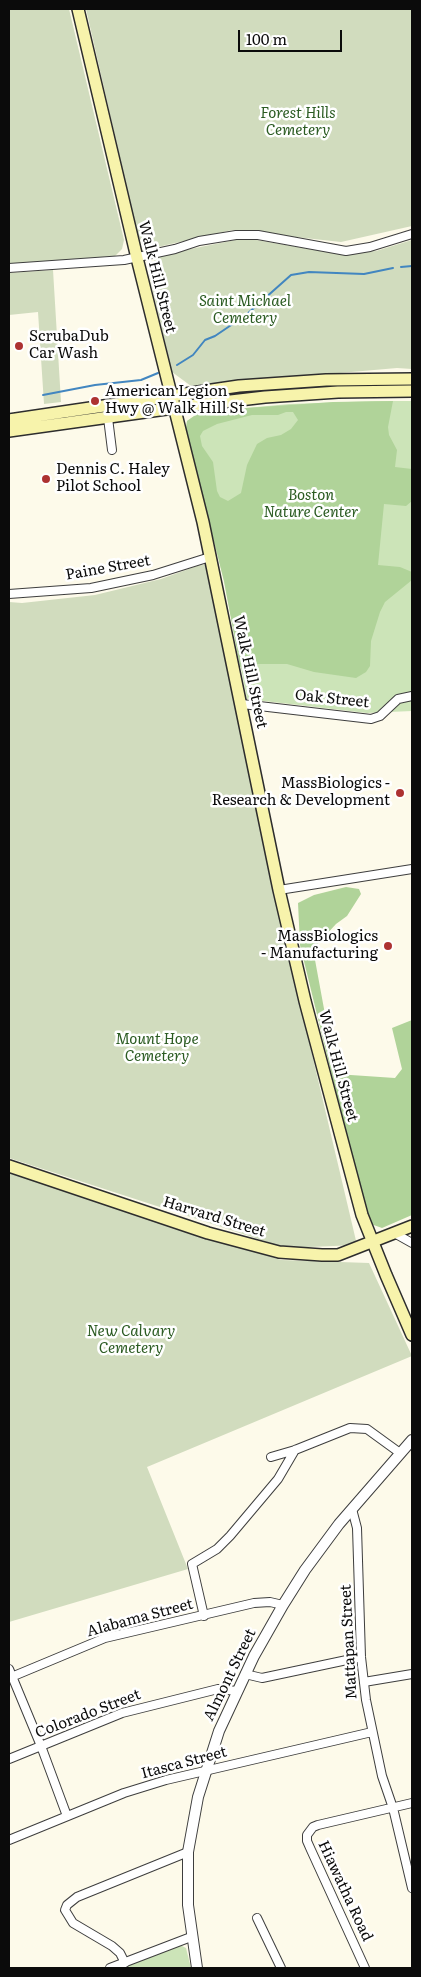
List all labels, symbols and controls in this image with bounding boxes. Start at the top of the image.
scale bar [241,20,345,52]
text: 100 m [246,27,287,50]
park label: Forest Hills Cemetery [260,105,336,140]
street label: Walk Hill Street [134,219,180,335]
park label: Saint Michael Cemetery [199,293,291,328]
place label: ScrubaDub Car Wash [29,328,109,363]
marker: ScrubaDub Car Wash [13,340,25,352]
place label: American Legion Hwy @ Walk Hill St [105,383,244,418]
marker: American Legion Hwy @ Walk Hill St [89,395,101,407]
place label: Dennis C. Haley Pilot School [56,461,170,496]
marker: Dennis C. Haley Pilot School [40,473,52,485]
park label: Boston Nature Center [264,487,358,522]
street label: Paine Street [64,552,152,584]
street label: Walk Hill Street [229,614,271,730]
street label: Oak Street [294,686,370,712]
place label: MassBiologics - Research & Development [212,775,390,810]
marker: MassBiologics - Research & Development [394,787,406,799]
place label: MassBiologics - Manufacturing [261,928,378,963]
marker: MassBiologics - Manufacturing [382,940,394,952]
street label: Walk Hill Street [314,1008,362,1124]
park label: Mount Hope Cemetery [115,1031,199,1066]
street label: Harvard Street [161,1193,267,1241]
park label: New Calvary Cemetery [87,1323,175,1358]
street label: Mattapan Street [337,1584,361,1700]
street label: Alabama Street [85,1595,195,1641]
street label: Almont Street [200,1626,260,1724]
street label: Colorado Street [33,1686,143,1742]
street label: Itasca Street [139,1743,229,1783]
street label: Hiawatha Road [314,1838,376,1944]

